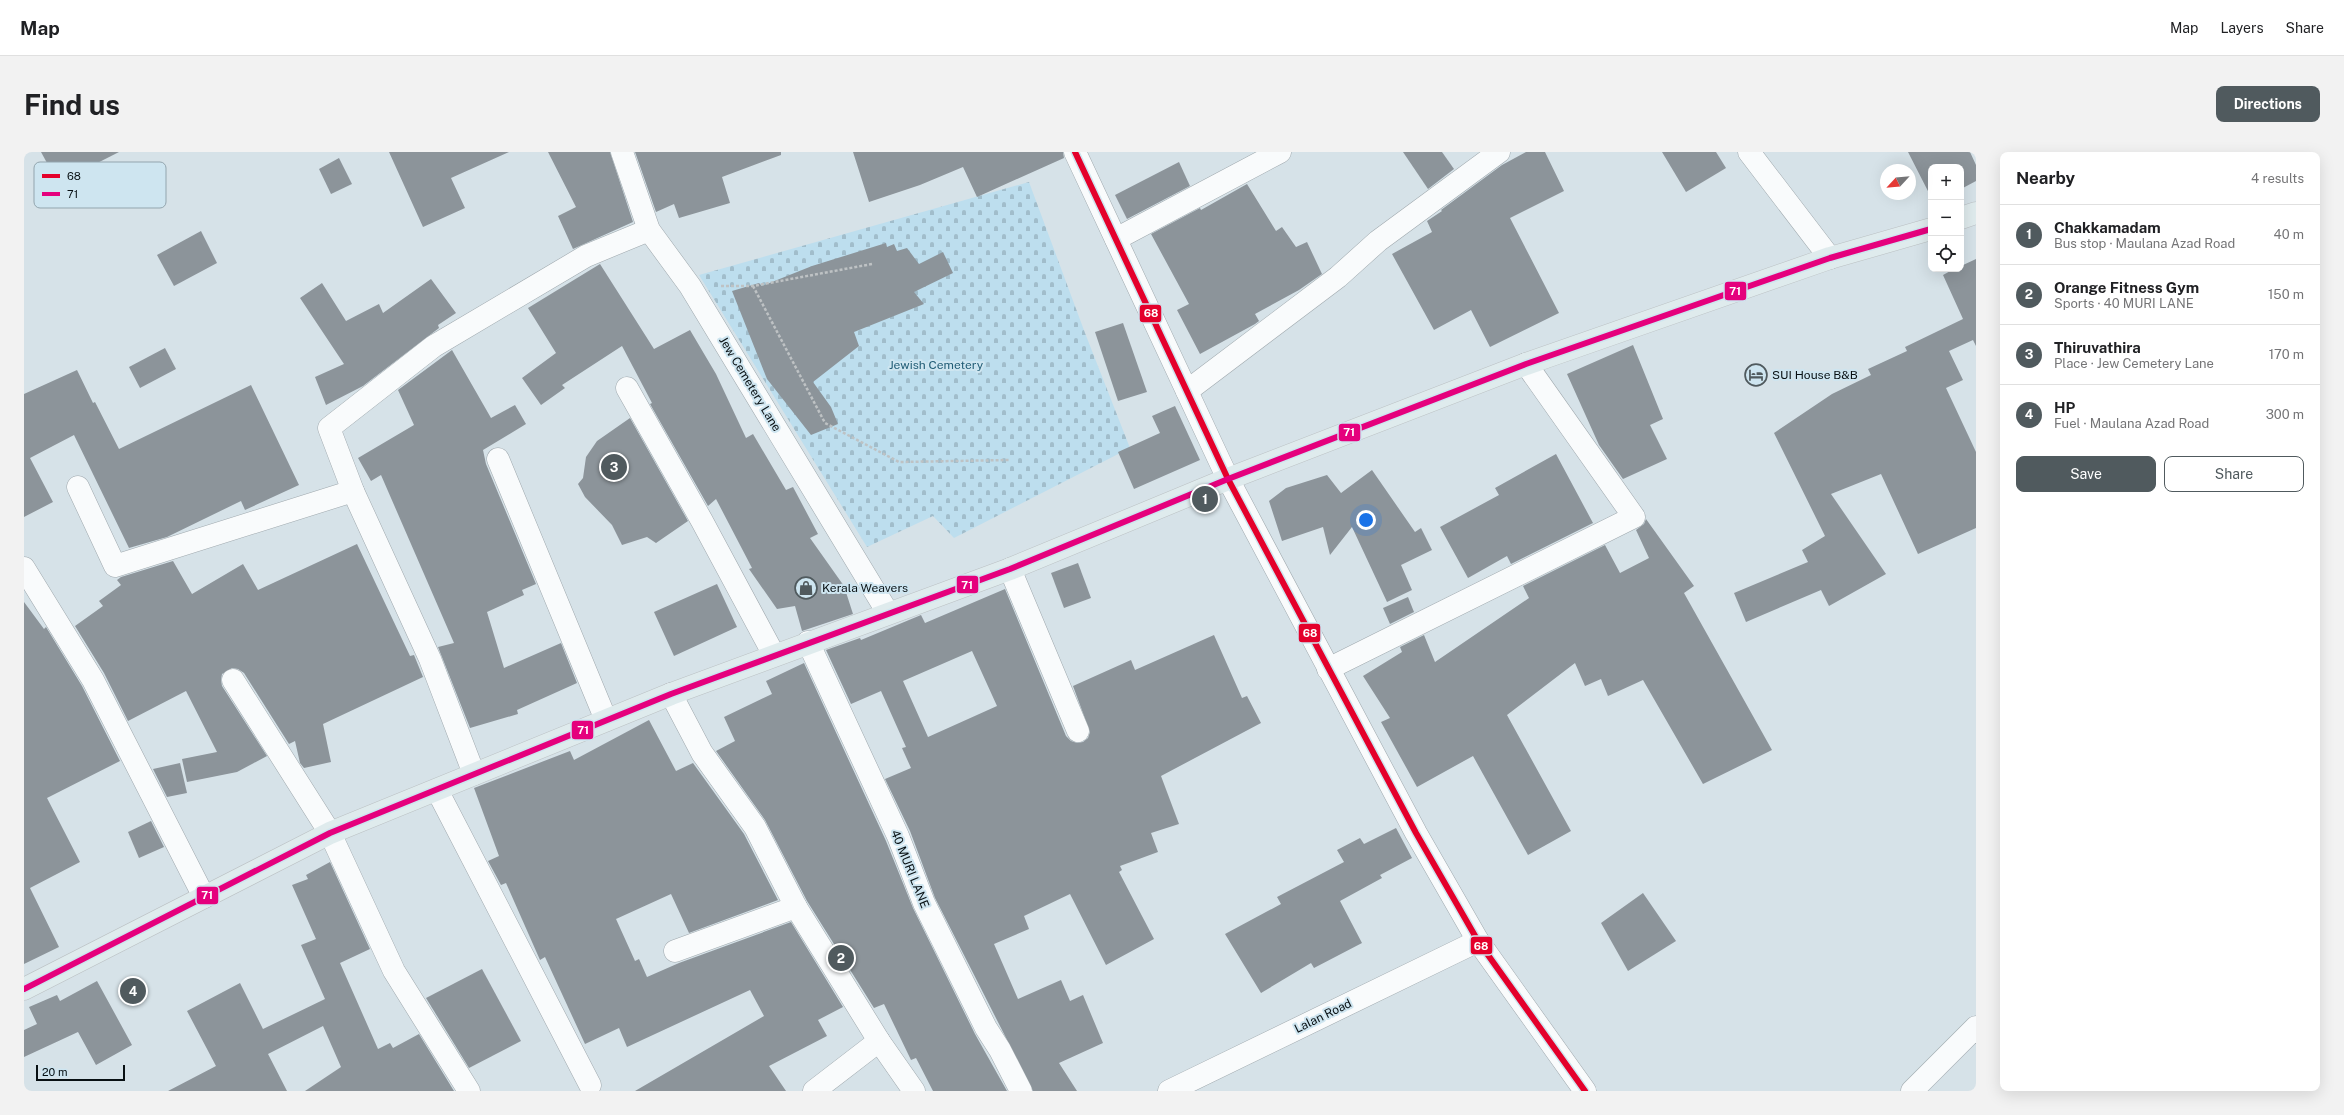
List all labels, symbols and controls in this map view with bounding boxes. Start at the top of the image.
text: Map [20,17,60,39]
text: Map [2170,20,2198,36]
text: Layers [2220,20,2264,36]
text: Share [2286,20,2324,36]
button: Directions [2216,86,2320,122]
text: Find us [24,88,120,121]
legend [34,162,166,208]
north arrow [1880,164,1916,200]
map controls [1928,164,1964,272]
button: + [1928,164,1964,200]
text: Nearby [2016,168,2075,188]
text: 68 [67,170,81,182]
text: 4 results [2251,171,2304,186]
text: 71 [67,188,78,200]
button: − [1928,200,1964,236]
text: Chakkamadam [2054,219,2161,236]
text: 1 [2026,227,2032,242]
text: 40 m [2273,227,2304,242]
button: locate [1928,236,1964,272]
text: Bus stop · Maulana Azad Road [2054,236,2235,251]
text: Orange Fitness Gym [2054,279,2199,296]
line badge: 71 [1724,281,1747,301]
text: 71 [1729,285,1741,297]
text: 2 [2025,287,2033,302]
text: 150 m [2268,287,2304,302]
text: Sports · 40 MURI LANE [2054,296,2194,311]
line badge: 68 [1139,304,1162,323]
text: 68 [1144,307,1158,319]
street label: Jew Cemetery Lane [716,334,784,434]
text: Thiruvathira [2054,339,2141,356]
text: 3 [2025,347,2033,362]
text: 170 m [2269,347,2304,362]
text: Place · Jew Cemetery Lane [2054,356,2214,371]
park label: Jewish Cemetery [889,358,984,372]
hotel icon: SUI House B&B [1743,362,1769,388]
place label: SUI House B&B [1772,368,1858,382]
text: HP [2054,399,2075,416]
text: 4 [2025,407,2033,422]
text: 300 m [2266,407,2304,422]
text: Fuel · Maulana Azad Road [2054,416,2209,431]
line badge: 71 [1338,423,1361,442]
text: 71 [1343,426,1355,438]
pin: 3 [601,452,627,482]
button: Save [2016,456,2156,492]
button: Share [2164,456,2304,492]
pin: 1 [1192,484,1218,514]
your location [1356,510,1376,530]
shop icon: Kerala Weavers [793,575,819,601]
line badge: 71 [956,575,979,594]
text: 71 [961,579,973,591]
place label: Kerala Weavers [822,581,908,595]
line badge: 68 [1298,623,1321,643]
text: 68 [1303,627,1317,639]
line badge: 71 [571,720,594,740]
text: 71 [577,724,589,736]
street label: 40 MURI LANE [888,828,932,910]
line badge: 71 [196,886,219,905]
text: 71 [201,889,213,901]
line badge: 68 [1470,936,1493,955]
text: 68 [1474,940,1488,952]
pin: 2 [828,943,854,973]
pin: 4 [120,976,146,1006]
street label: Lalan Road [1292,996,1354,1036]
scale bar [36,1063,125,1082]
text: 20 m [42,1066,67,1078]

